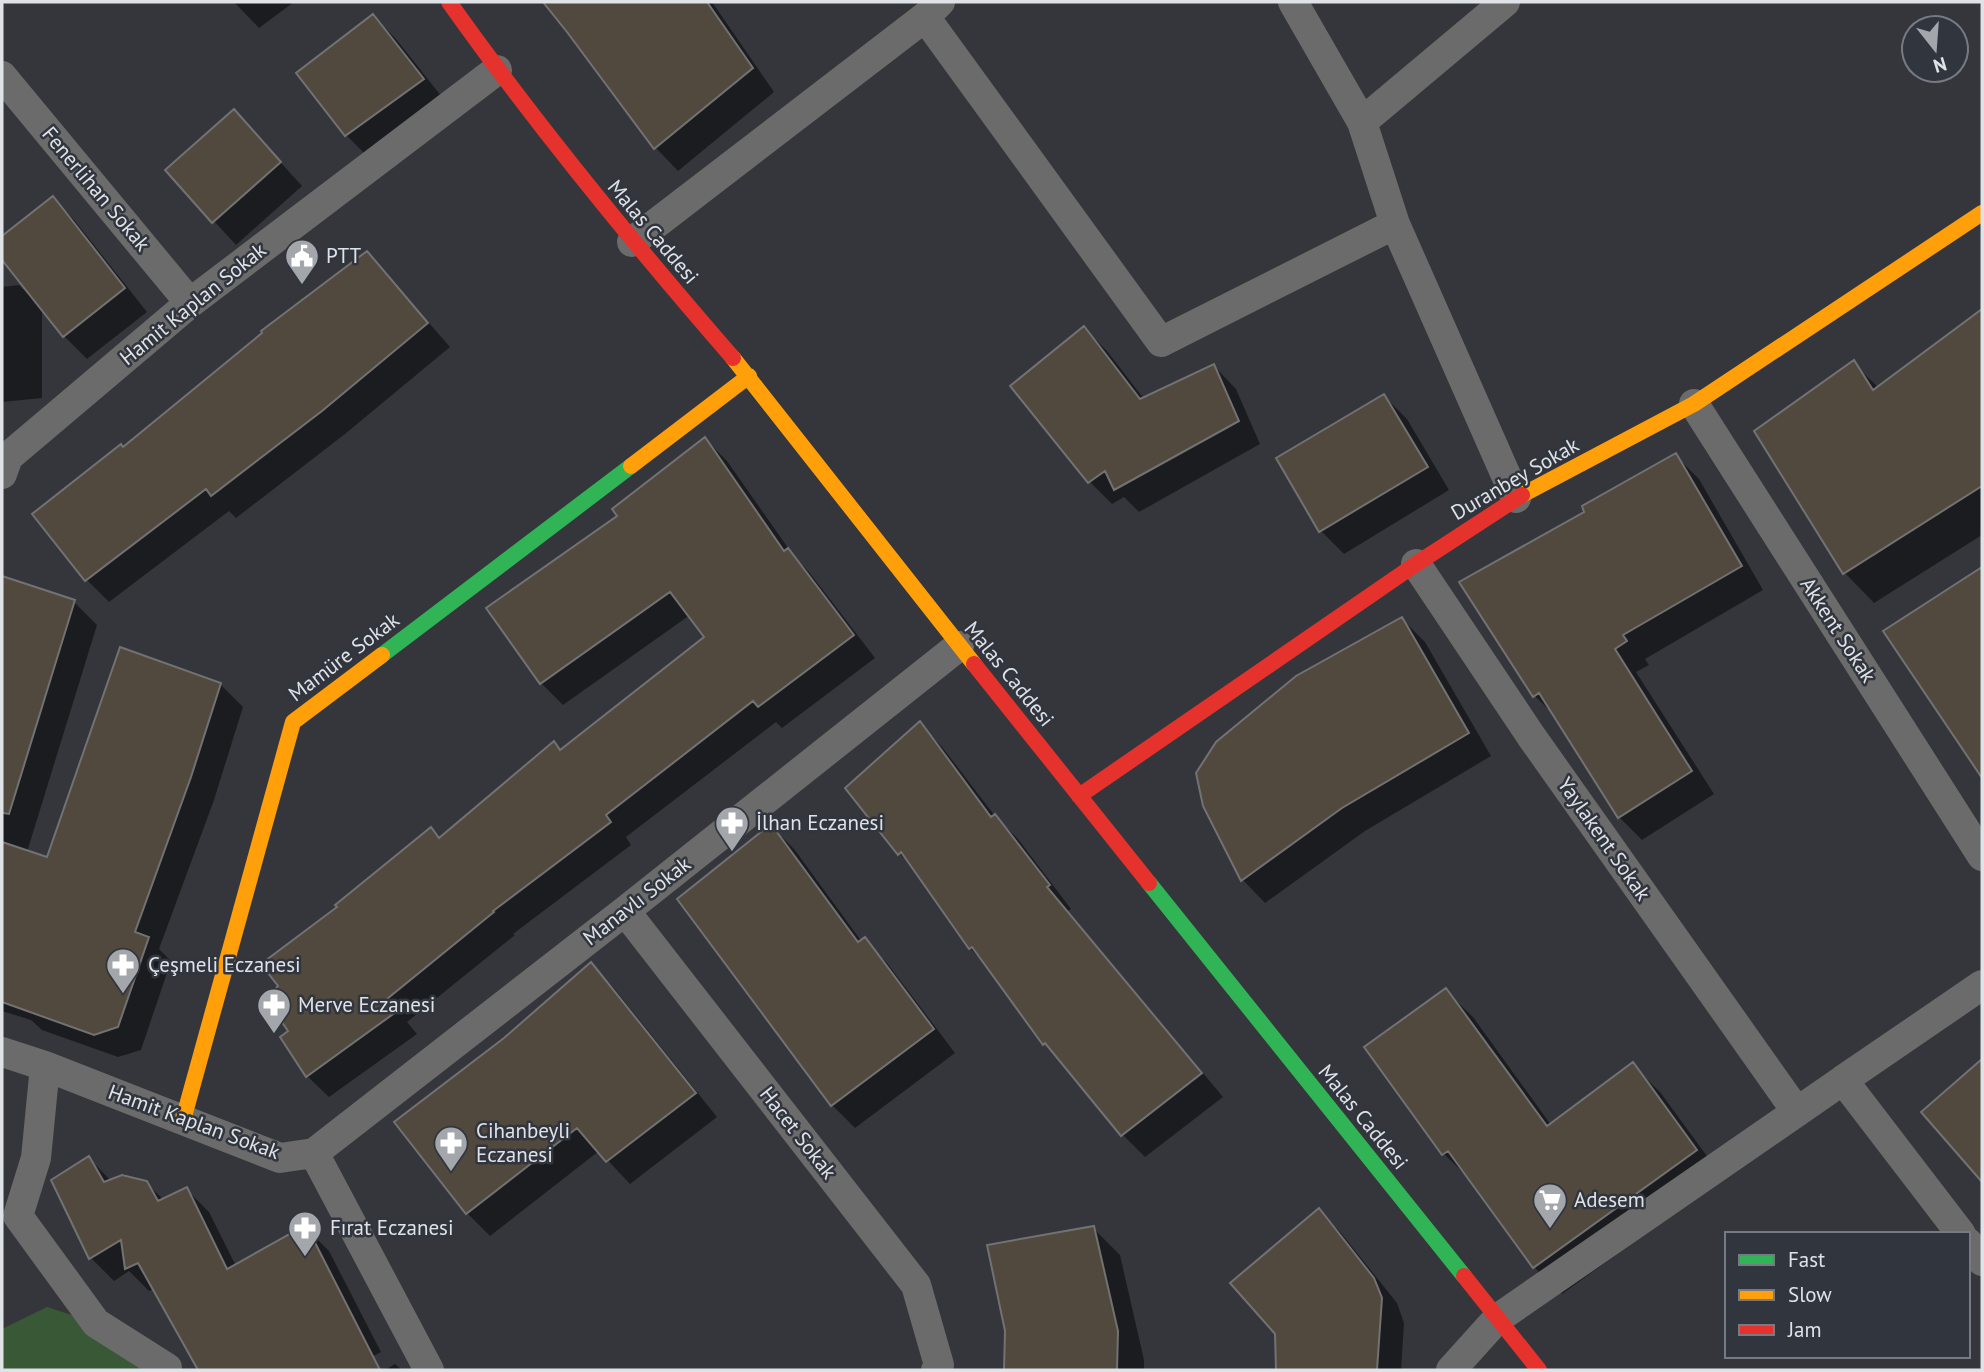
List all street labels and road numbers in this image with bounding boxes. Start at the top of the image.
street label: Fenerlihan Sokak [36,121,156,257]
street label: Malas Caddesi [602,174,705,289]
street label: Hamit Kaplan Sokak [114,236,271,371]
street label: Duranbey Sokak [1446,431,1584,526]
street label: Akkent Sokak [1794,572,1882,687]
street label: Mamüre Sokak [283,606,404,707]
street label: Malas Caddesi [959,616,1060,732]
street label: Yaylakent Sokak [1552,772,1657,906]
street label: Manavlı Sokak [577,850,696,951]
street label: Malas Caddesi [1313,1059,1414,1175]
street label: Hamit Kaplan Sokak [105,1078,284,1165]
street label: Hacet Sokak [754,1081,843,1184]

